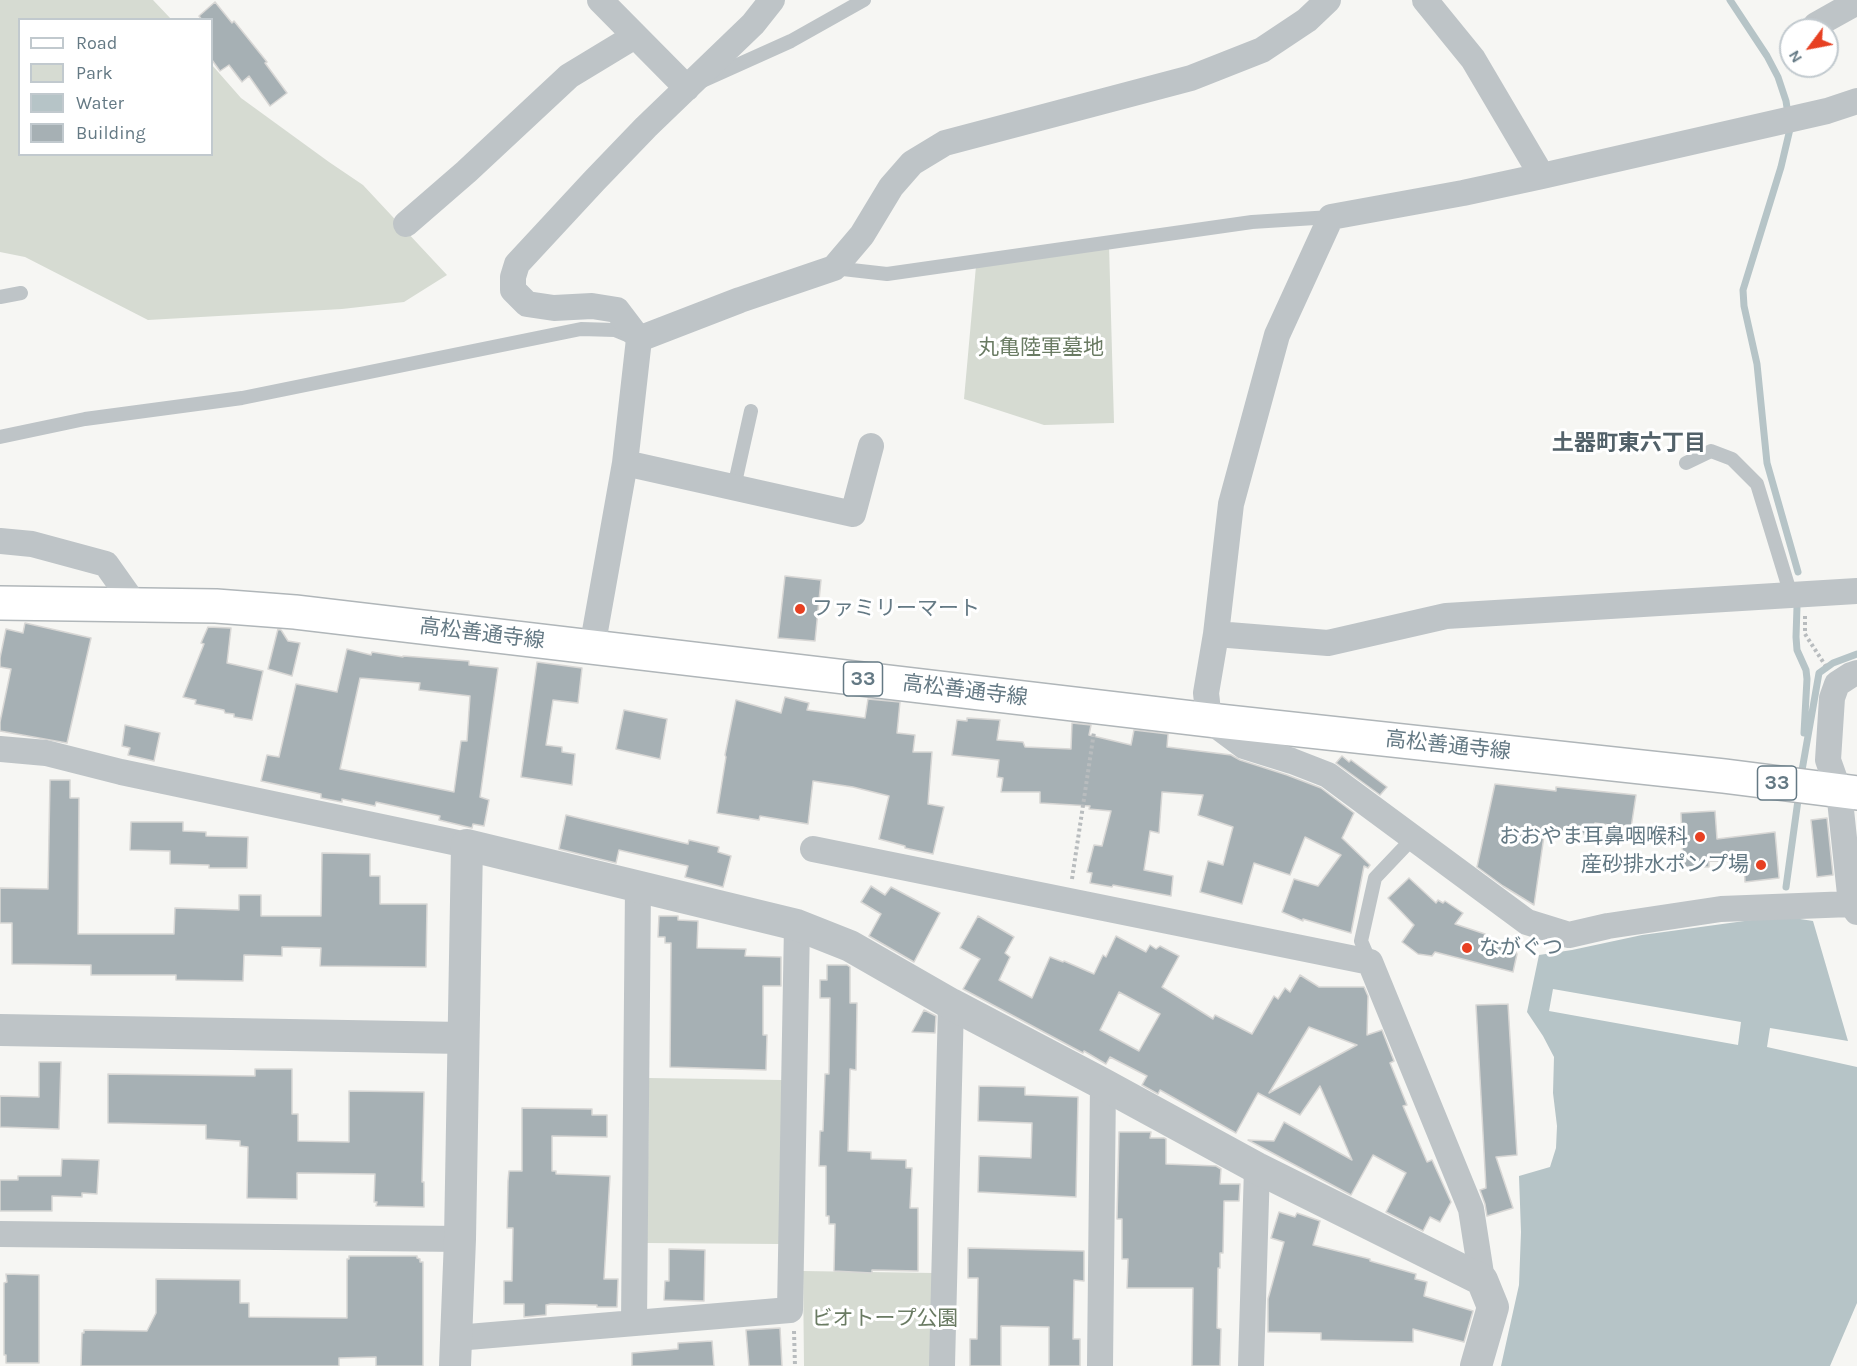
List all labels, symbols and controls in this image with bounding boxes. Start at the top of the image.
legend [18,18,213,156]
north arrow [1779,18,1839,78]
text: Road [76,32,117,54]
text: N [1784,47,1806,67]
text: Park [76,62,113,84]
text: Water [76,92,124,114]
text: Building [76,122,146,144]
park label: 丸亀陸軍墓地 [978,335,1104,361]
district label: 土器町東六丁目 [1552,431,1706,457]
place label: ファミリーマート [812,596,980,622]
marker: ファミリーマート [793,602,807,616]
street label: 高松善通寺線 [418,614,546,654]
road number: 33 [844,662,882,696]
street label: 高松善通寺線 [901,671,1029,711]
street label: 高松善通寺線 [1384,727,1512,765]
road number: 33 [1758,766,1796,800]
place label: おおやま耳鼻咽喉科 [1499,824,1688,850]
marker: おおやま耳鼻咽喉科 [1693,830,1707,844]
place label: 産砂排水ポンプ場 [1581,852,1749,878]
marker: 産砂排水ポンプ場 [1754,858,1768,872]
place label: ながぐつ [1479,935,1563,961]
marker: ながぐつ [1460,941,1474,955]
park label: ビオトープ公園 [812,1306,958,1332]

